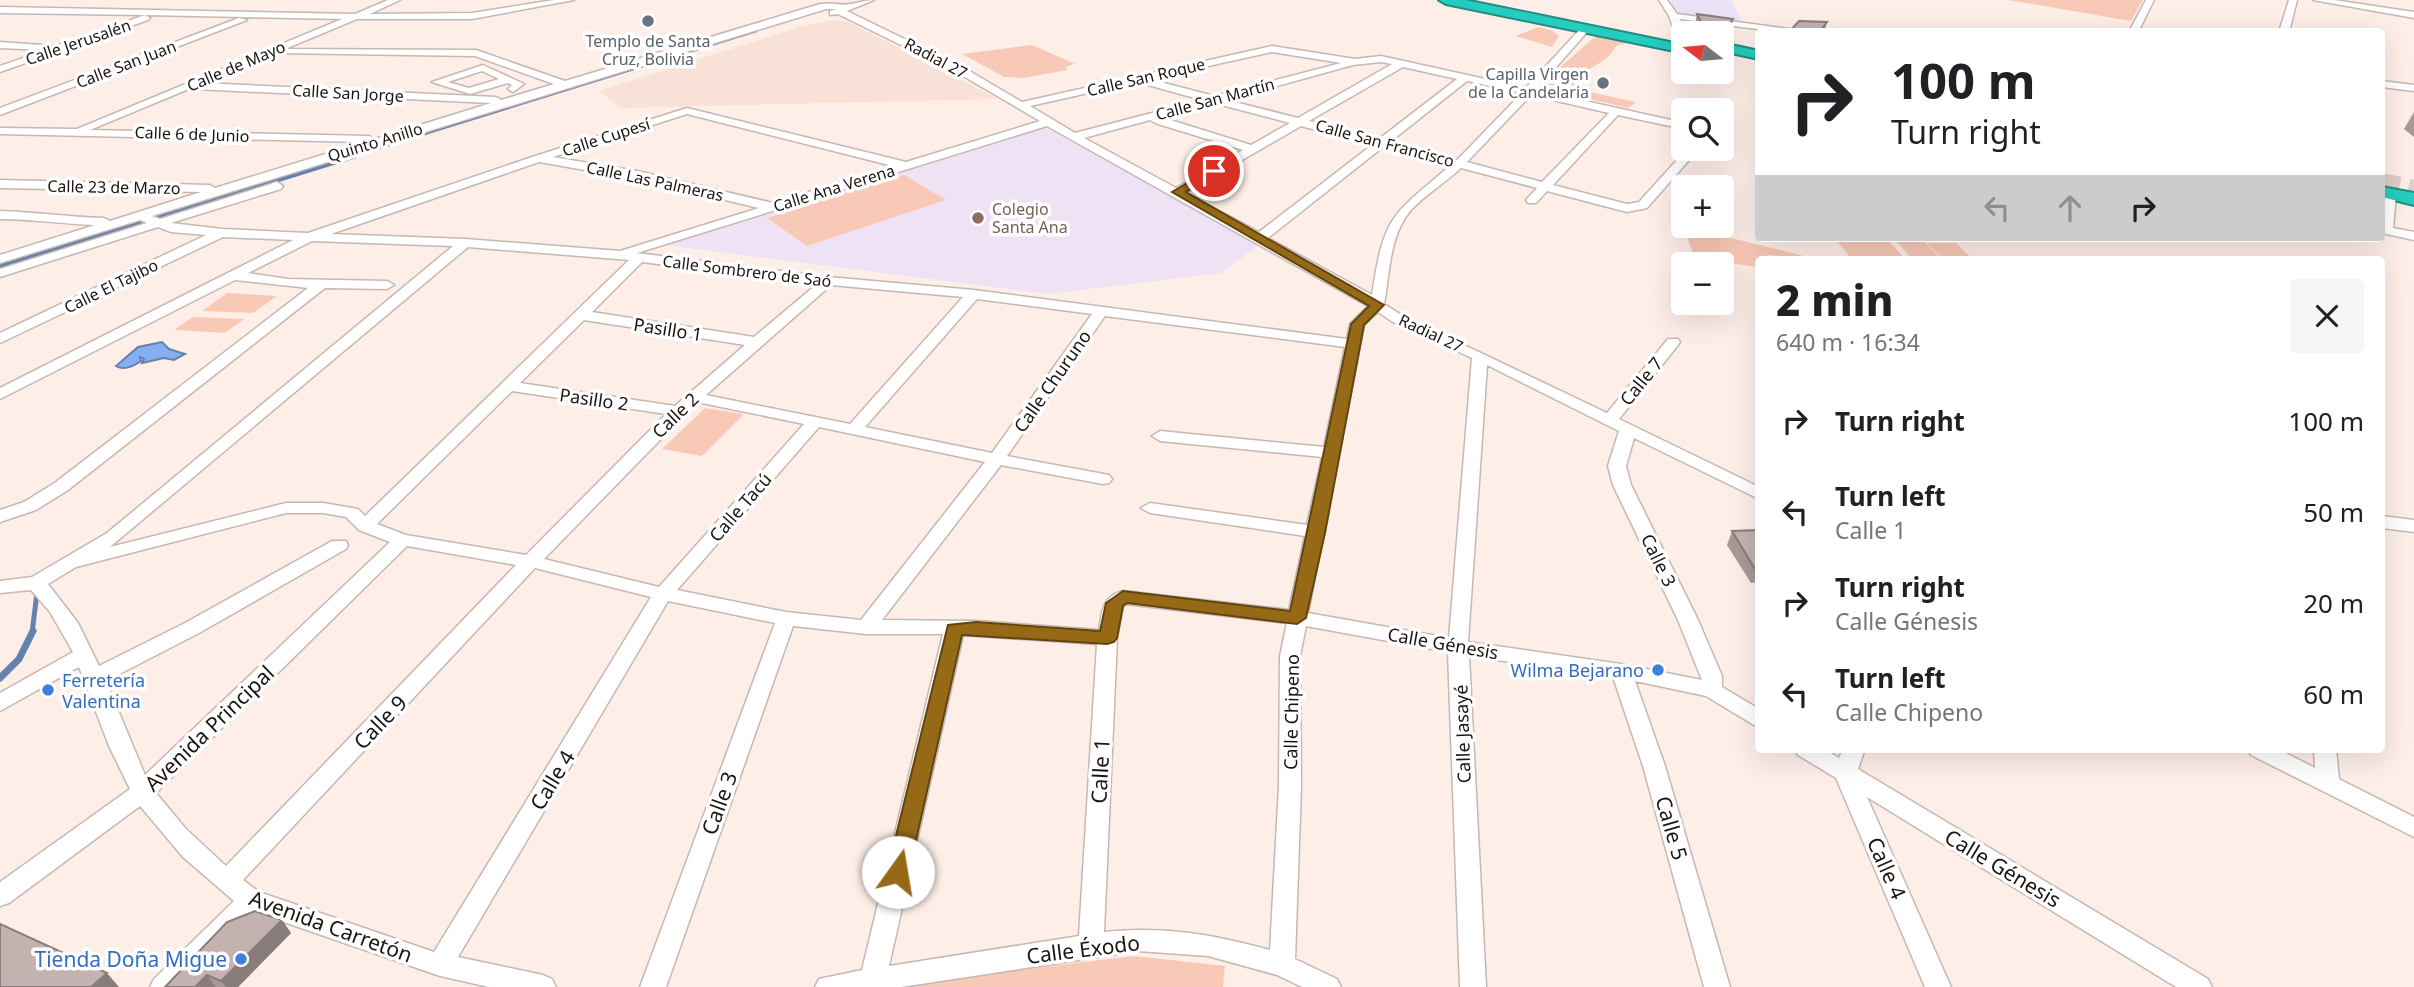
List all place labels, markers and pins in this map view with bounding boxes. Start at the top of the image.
marker: Templo de Santa Cruz, Bolivia [640,13,656,29]
place label: Templo de Santa Cruz, Bolivia [586,30,711,70]
place label: Capilla Virgen de la Candelaria [1468,63,1589,103]
marker: Capilla Virgen de la Candelaria [1595,75,1611,91]
pin [1184,141,1244,201]
place label: Colegio Santa Ana [992,198,1068,238]
marker: Colegio Santa Ana [970,210,986,226]
place label: Wilma Bejarano [1511,658,1644,682]
marker: Wilma Bejarano [1650,662,1666,678]
place label: Ferretería Valentina [62,668,145,713]
marker: Ferretería Valentina [40,682,56,698]
place label: Tienda Doña Migue [34,945,227,973]
marker: Tienda Doña Migue [233,951,249,967]

